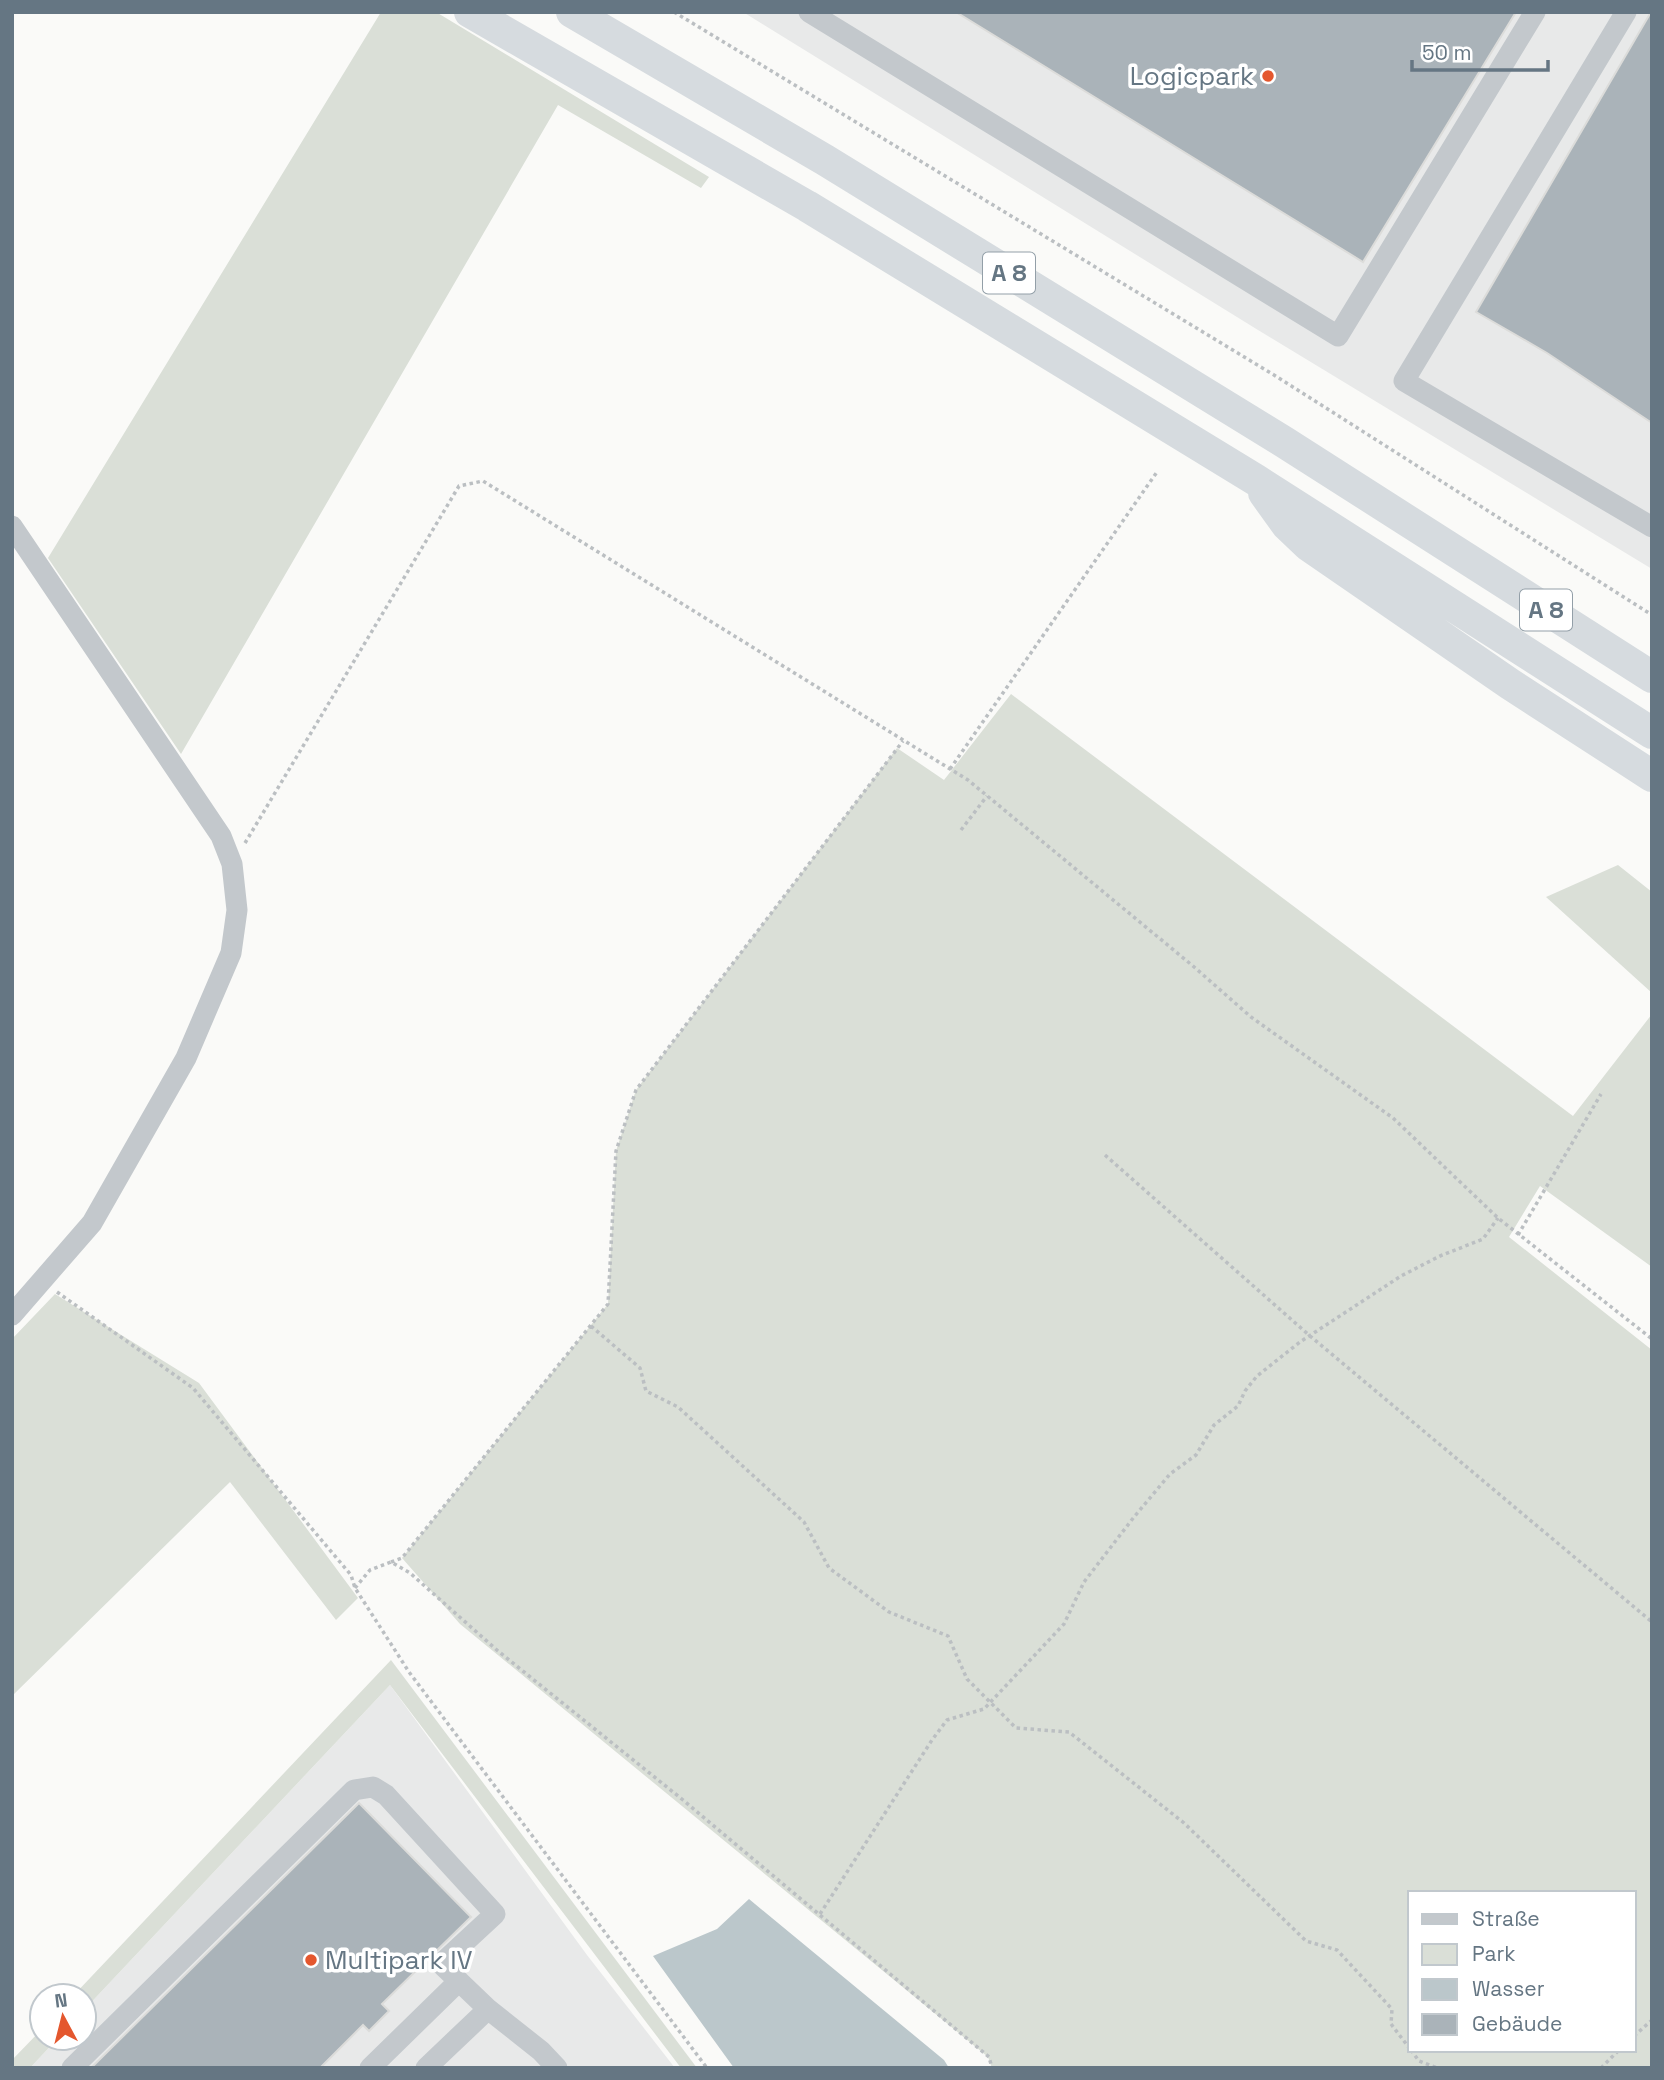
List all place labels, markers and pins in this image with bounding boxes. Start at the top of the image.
place label: Logicpark [1130,59,1254,93]
marker: Logicpark [1260,68,1276,84]
place label: Multipark IV [325,1943,473,1977]
marker: Multipark IV [303,1952,319,1968]

